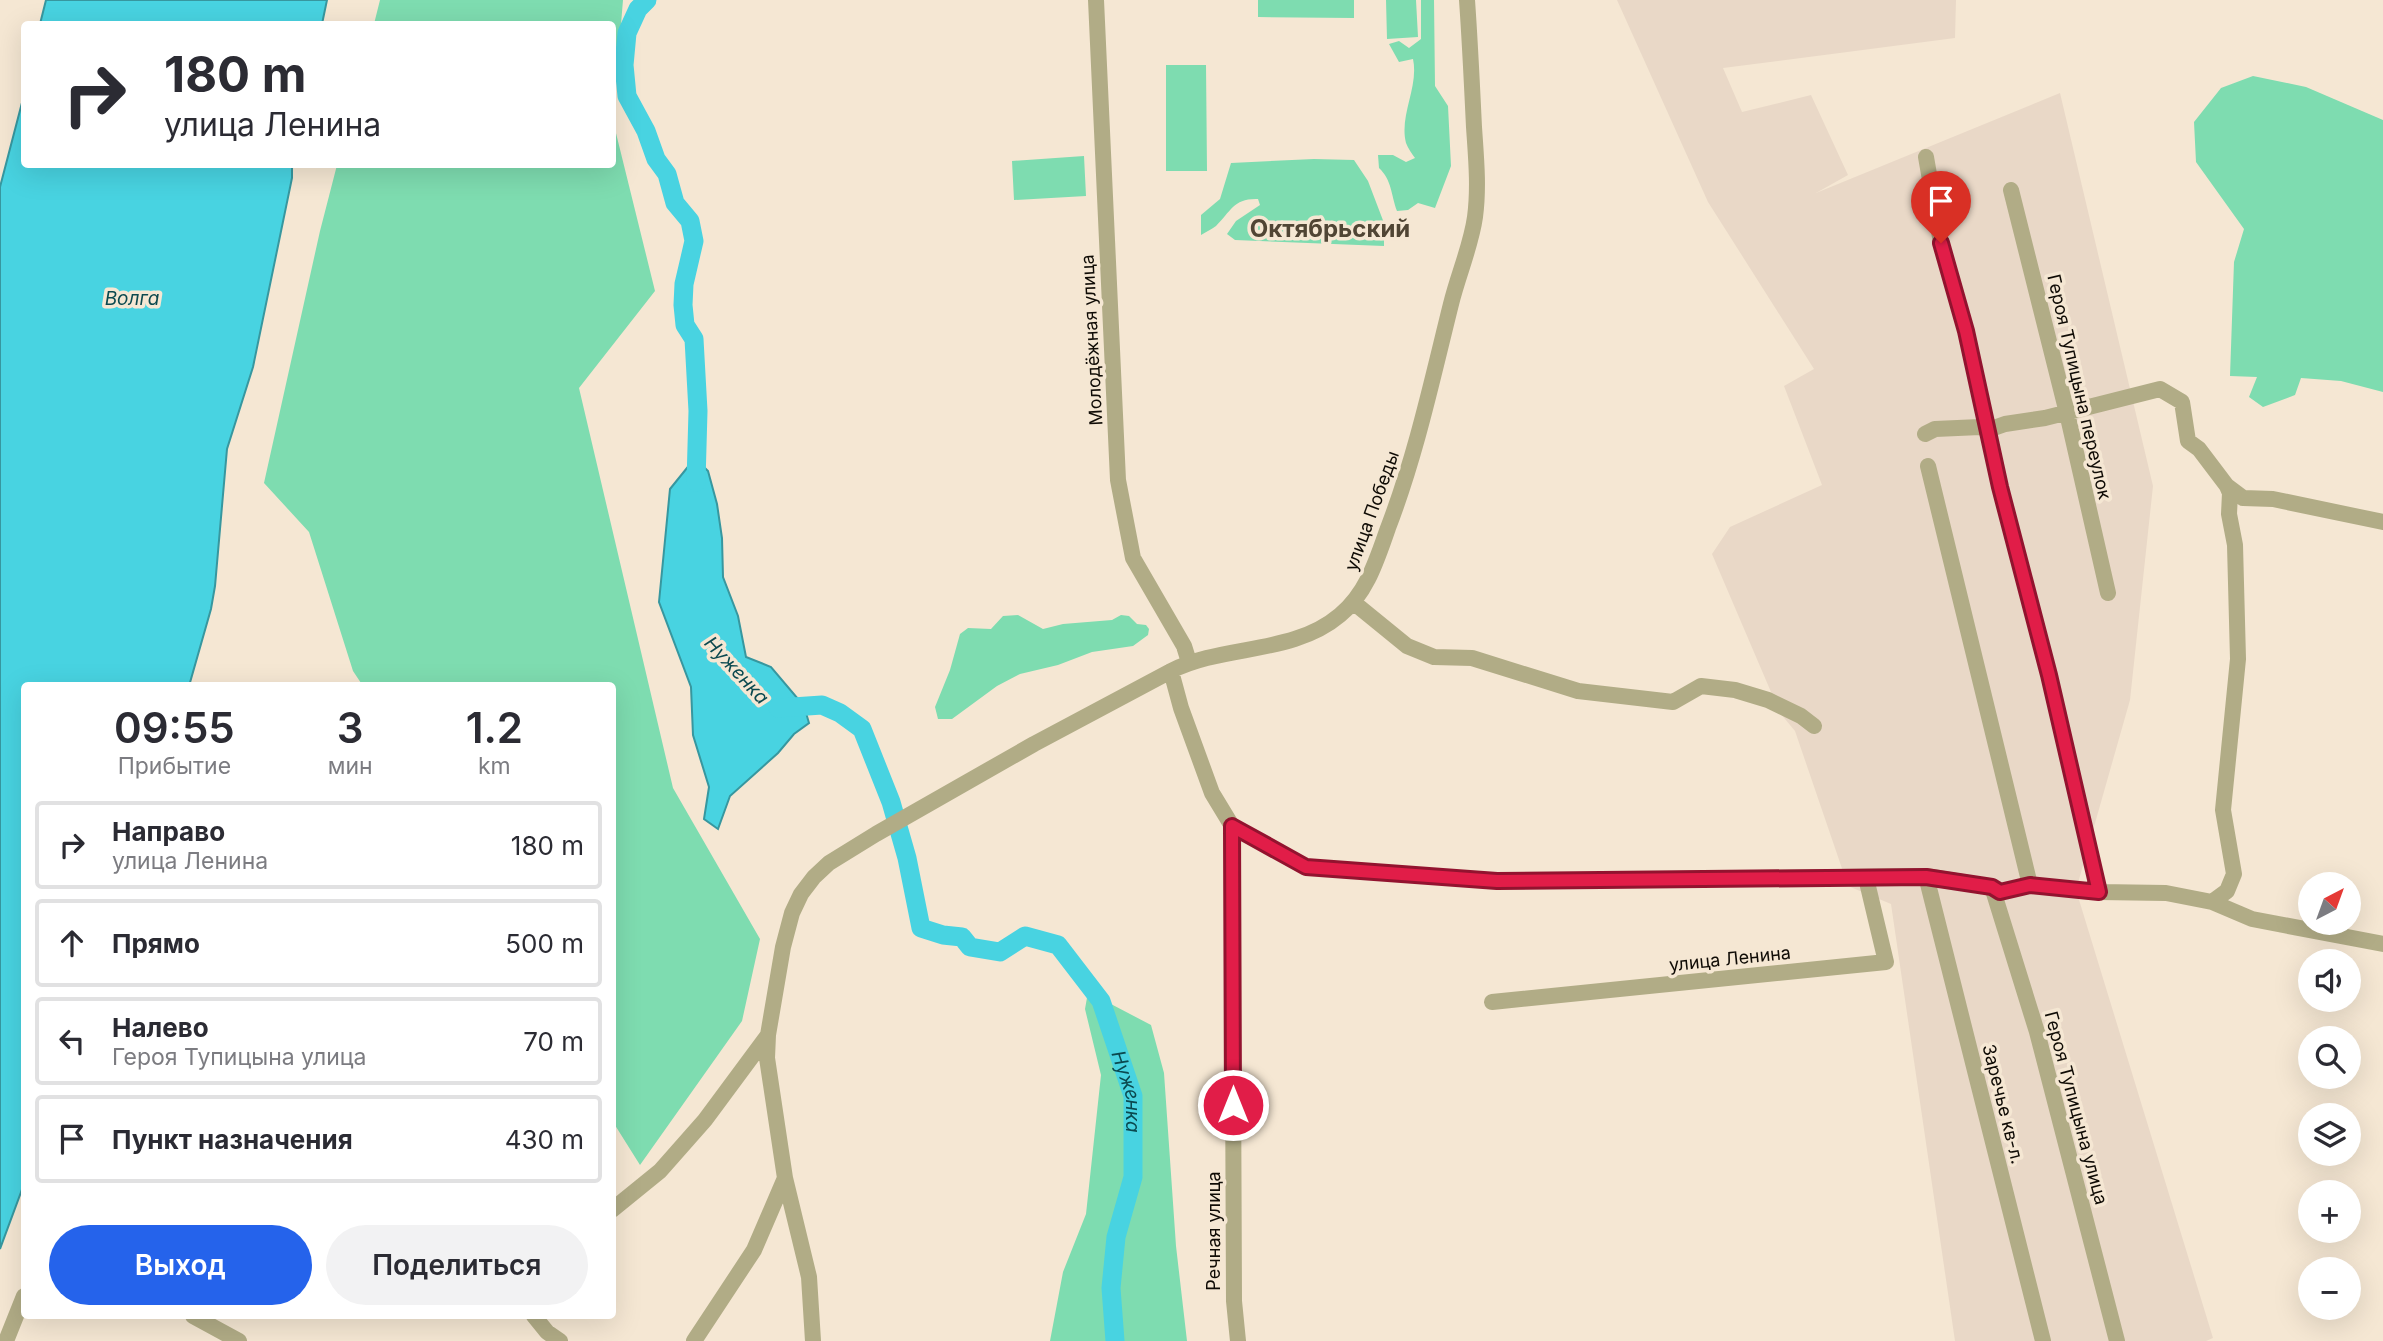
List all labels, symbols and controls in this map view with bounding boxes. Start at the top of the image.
text: 180 m [164,45,306,104]
icon: right [49,49,140,140]
text: улица Ленина [164,105,381,144]
pin [1911,171,1971,243]
icon: arrive [1922,182,1960,220]
district label: Октябрьский [1250,214,1410,243]
street label: Молодёжная улица [1077,254,1106,426]
street label: Героя Тупицына переулок [2043,272,2116,502]
water label: Волга [105,287,160,310]
street label: улица Победы [1340,448,1403,574]
water label: Нуженка [700,632,774,709]
text: 09:55 [114,702,235,753]
text: 3 [337,702,364,753]
text: 1.2 [466,702,523,753]
text: Прибытие [118,752,231,780]
text: мин [328,752,373,780]
text: km [478,752,511,780]
text: Направо [112,816,225,847]
icon: right [53,826,91,864]
text: 180 m [511,830,584,861]
text: улица Ленина [112,847,268,875]
north arrow [2298,872,2361,934]
map controls [2298,872,2361,1320]
icon: ahead [53,924,91,962]
text: Прямо [112,928,200,959]
text: 500 m [505,928,584,959]
street label: улица Ленина [1668,942,1792,975]
button: sound [2298,949,2361,1012]
street label: Героя Тупицына улица [2041,1009,2112,1207]
text: Налево [112,1012,209,1043]
icon: left [53,1022,91,1060]
text: 70 m [523,1026,584,1057]
button: search [2298,1026,2361,1089]
street label: Заречье кв-л. [1978,1042,2029,1166]
text: Героя Тупицына улица [112,1043,366,1071]
water label: Нуженка [1107,1048,1145,1133]
position arrow [1196,1068,1270,1142]
button: layers [2298,1103,2361,1166]
icon: arrive [53,1120,91,1158]
text: Пункт назначения [112,1124,353,1155]
text: 430 m [505,1124,584,1155]
street label: Речная улица [1203,1171,1224,1291]
button: + [2298,1180,2361,1243]
button: Выход [49,1225,312,1305]
button: Поделиться [326,1225,588,1305]
button: − [2298,1257,2361,1320]

